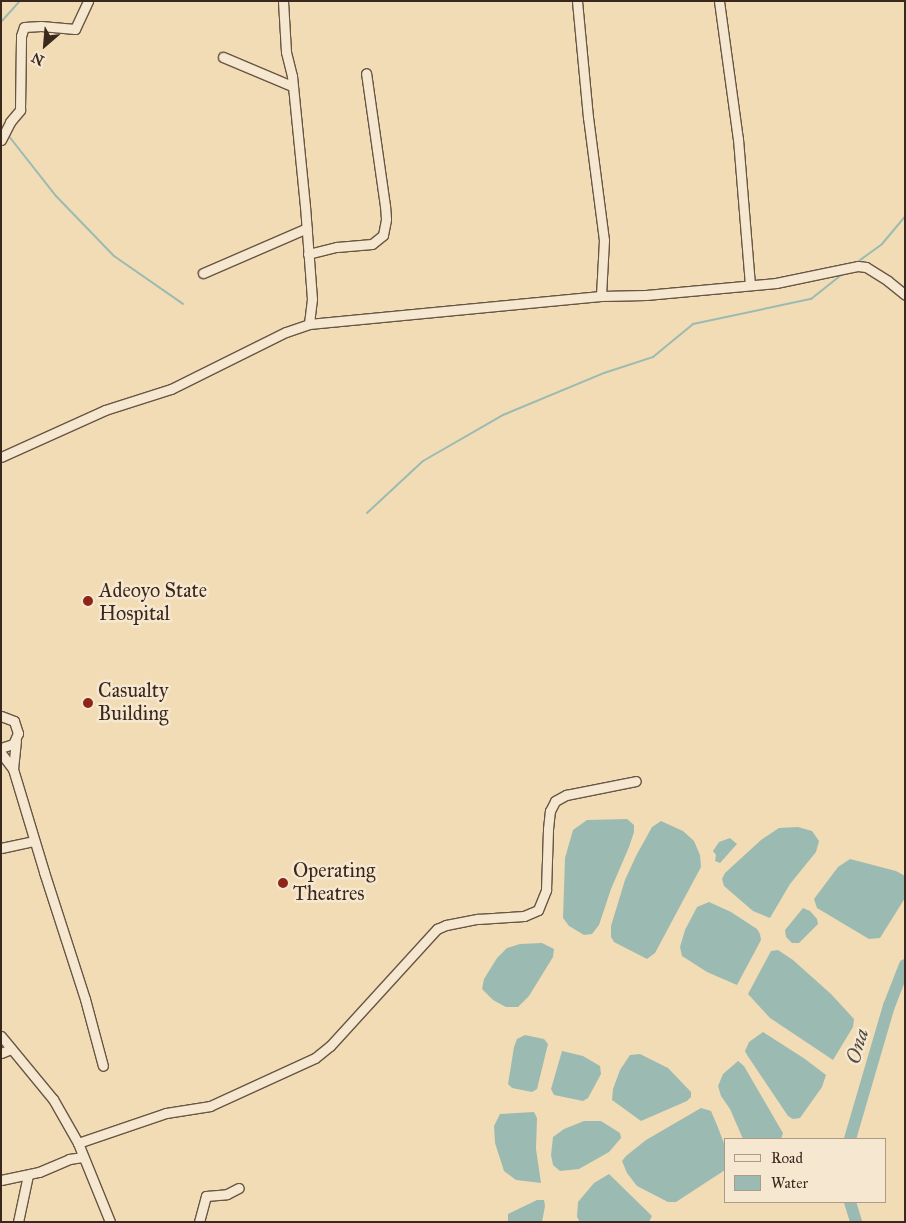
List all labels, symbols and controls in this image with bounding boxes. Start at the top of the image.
north arrow [20,20,70,70]
text: N [29,49,47,69]
place label: Adeoyo State Hospital [99,578,207,625]
marker: Adeoyo State Hospital [81,594,95,608]
place label: Casualty Building [98,679,168,726]
marker: Casualty Building [82,697,94,709]
place label: Operating Theatres [293,859,375,906]
marker: Operating Theatres [277,877,289,889]
water label: Ona [840,1025,874,1067]
legend [724,1138,886,1203]
text: Road [771,1149,803,1167]
text: Water [771,1174,808,1192]

